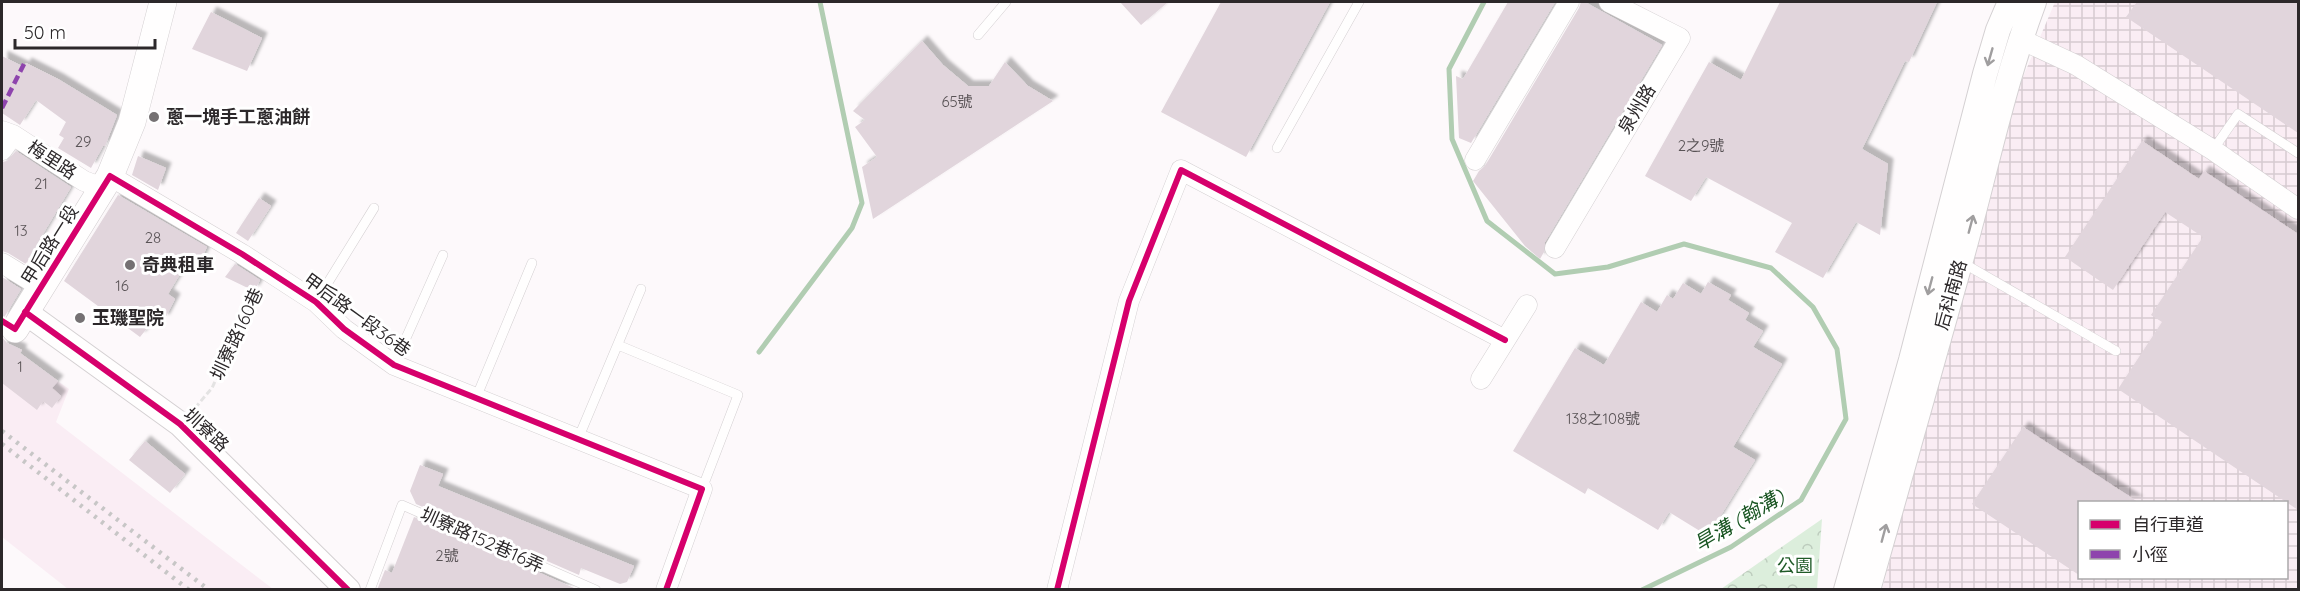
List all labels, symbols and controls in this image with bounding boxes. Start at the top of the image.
scale bar [15,12,154,50]
text: 50 m [24,21,66,44]
one-way arrow [1984,47,1995,66]
street label: 泉州路 [1613,80,1660,138]
house number: 65號 [941,92,973,111]
place label: 蔥一塊手工蔥油餅 [166,105,310,128]
marker: 蔥一塊手工蔥油餅 [147,110,161,124]
house number: 29 [75,132,91,151]
street label: 梅里路 [23,135,81,184]
house number: 2之9號 [1678,136,1724,155]
house number: 21 [34,174,48,193]
street label: 甲后路一段 [16,200,83,289]
one-way arrow [1965,215,1977,234]
house number: 13 [14,221,28,240]
house number: 28 [145,228,161,247]
place label: 奇典租車 [142,253,214,276]
street label: 后科南路 [1930,257,1971,333]
marker: 奇典租車 [123,258,137,272]
street label: 甲后路一段36巷 [299,268,415,361]
house number: 16 [115,276,129,295]
one-way arrow [1924,276,1936,295]
street label: 圳寮路160巷 [205,284,268,384]
place label: 玉璣聖院 [92,306,164,329]
marker: 玉璣聖院 [73,311,87,325]
house number: 1 [17,357,23,376]
street label: 圳寮路 [179,403,234,456]
house number: 138之108號 [1566,409,1640,428]
water label: 旱溝 (翰溝) [1689,482,1790,556]
legend [2078,501,2288,579]
street label: 圳寮路152巷16弄 [417,502,548,577]
text: 自行車道 [2132,513,2204,536]
one-way arrow [1879,524,1890,543]
text: 小徑 [2132,543,2168,566]
house number: 2號 [435,546,459,565]
park label: 公園 [1777,554,1813,577]

